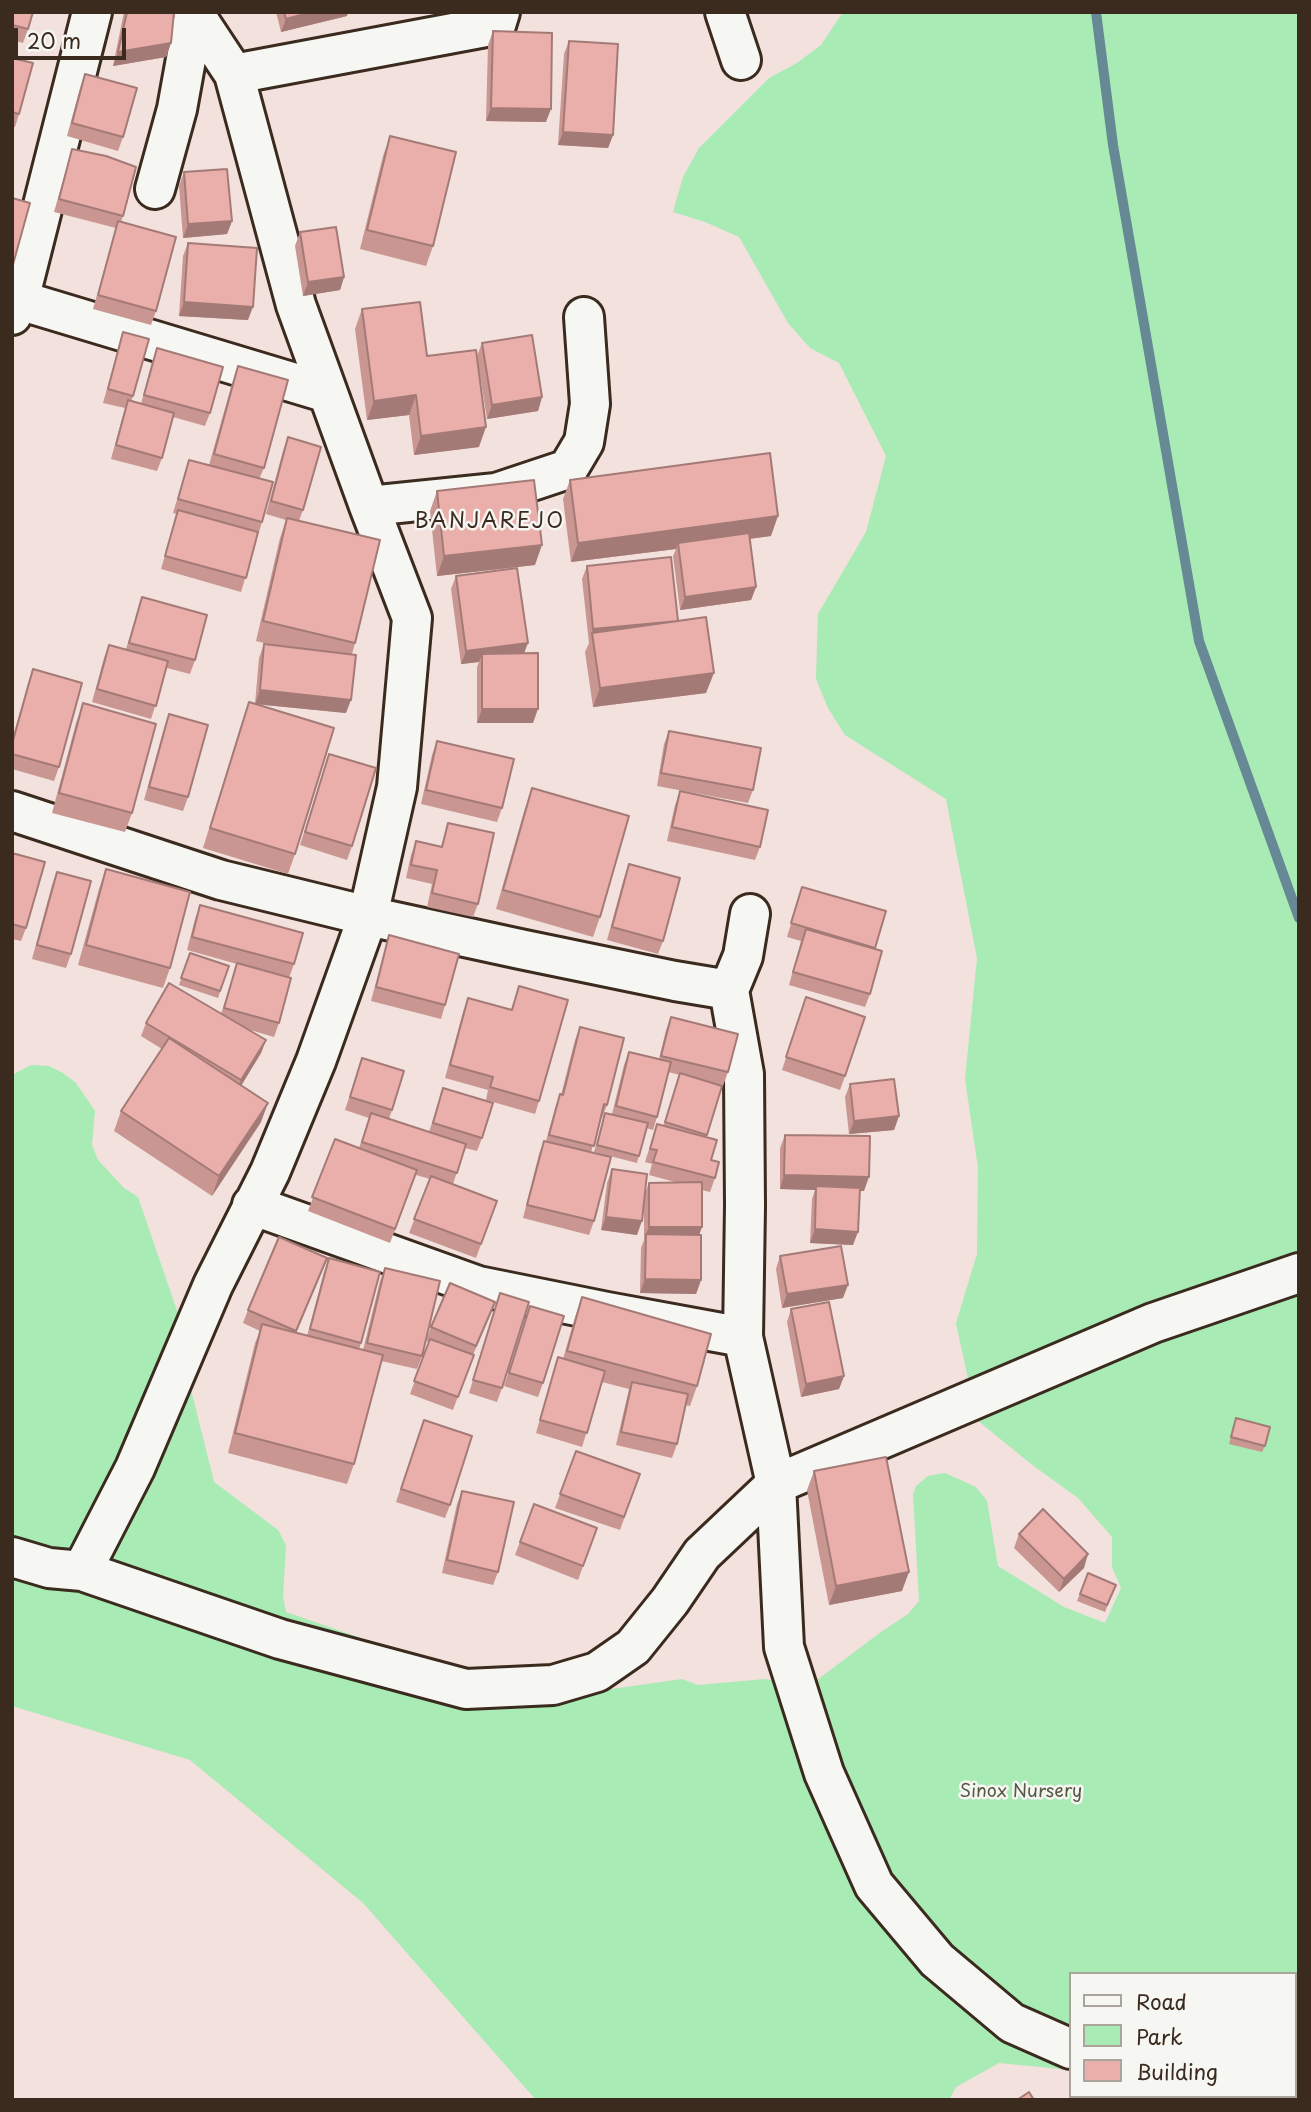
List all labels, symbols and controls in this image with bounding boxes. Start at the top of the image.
scale bar [18,14,130,58]
text: 20 m [27,24,81,56]
district label: BANJAREJO [417,509,563,535]
park label: Sinox Nursery [960,1781,1082,1803]
legend [1070,1972,1297,2098]
text: Road [1136,1985,1187,2017]
text: Park [1136,2020,1183,2052]
text: Building [1136,2055,1218,2087]

